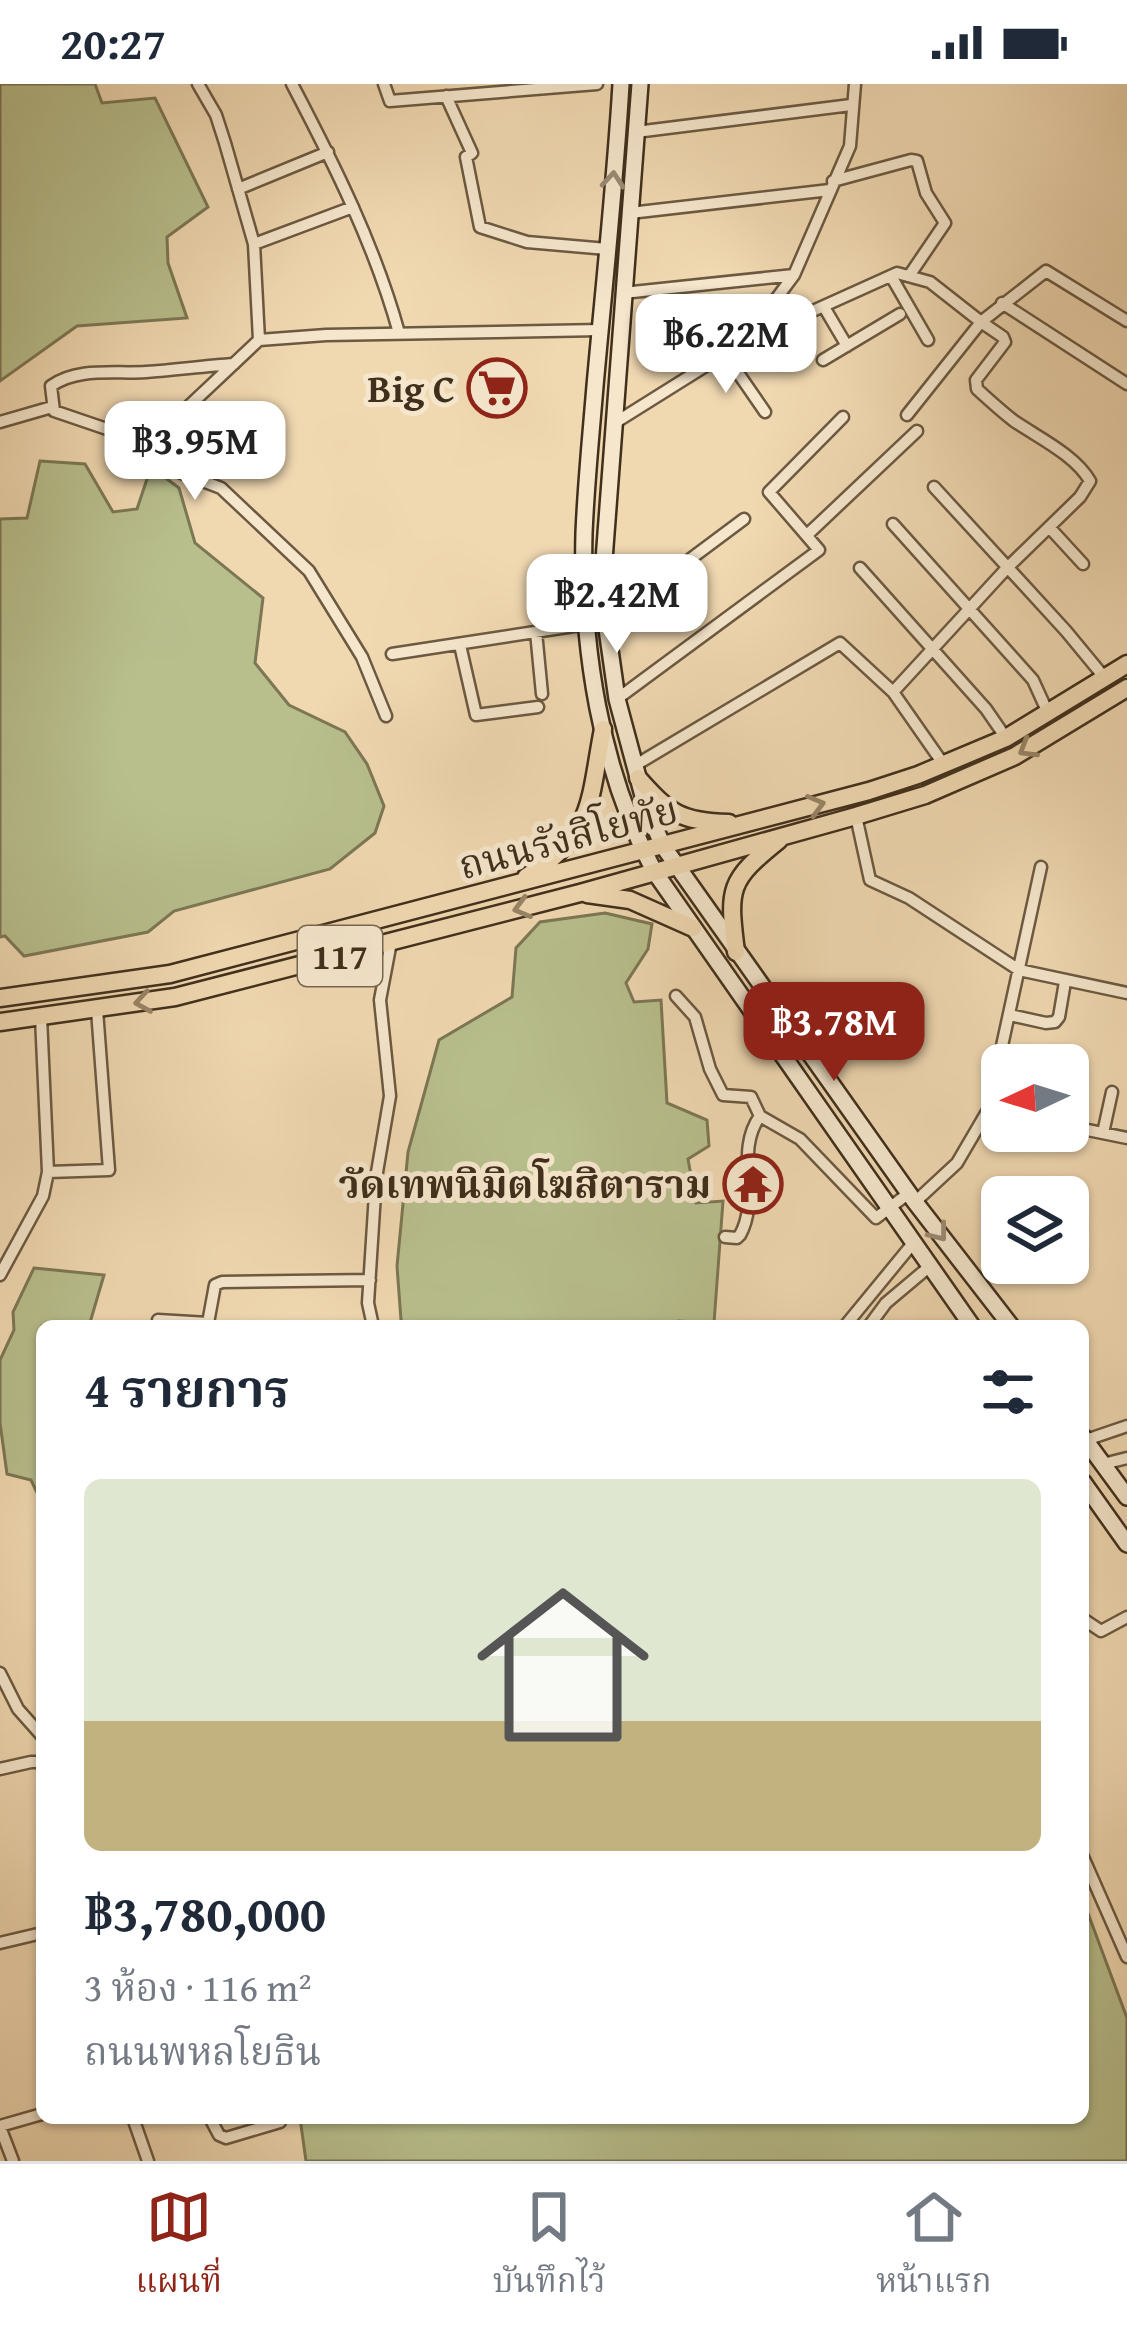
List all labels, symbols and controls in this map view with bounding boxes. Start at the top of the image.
text: 20:27 [60,10,166,75]
one-way arrow [600,170,625,189]
pin: ฿6.22M [628,294,824,396]
text: ฿6.22M [663,304,789,361]
supermarket icon: Big C [466,357,528,419]
place label: Big C [368,359,455,416]
pin: ฿3.95M [97,401,293,503]
text: ฿3.95M [132,411,258,468]
pin: ฿2.42M [519,554,715,656]
text: ฿2.42M [554,564,680,621]
one-way arrow [1018,734,1040,757]
street label: ถนนรังสิโยทัย [452,780,684,893]
one-way arrow [806,795,826,820]
one-way arrow [512,894,532,919]
road number: 117 [298,926,382,986]
pin: ฿3.78M [736,982,932,1084]
one-way arrow [134,989,154,1014]
text: ฿3.78M [771,992,897,1049]
north arrow [981,1044,1089,1152]
map controls [981,1044,1089,1284]
temple icon: วัดเทพนิมิตโฆสิตาราม [722,1153,784,1215]
place label: วัดเทพนิมิตโฆสิตาราม [338,1155,711,1212]
button: layers [981,1176,1089,1284]
one-way arrow [925,1219,946,1241]
text: 4 รายการ [84,1351,290,1426]
icon: filters [975,1359,1041,1425]
icon: home [455,1557,671,1773]
text: ฿3,780,000 [84,1875,326,1950]
text: 3 ห้อง · 116 m² [84,1958,312,2015]
text: ถนนพหลโยธิน [84,2022,321,2079]
tab: แผนที่ [135,2184,222,2310]
tab: บันทึกไว้ [493,2184,605,2310]
tab: หน้าแรก [876,2184,992,2310]

